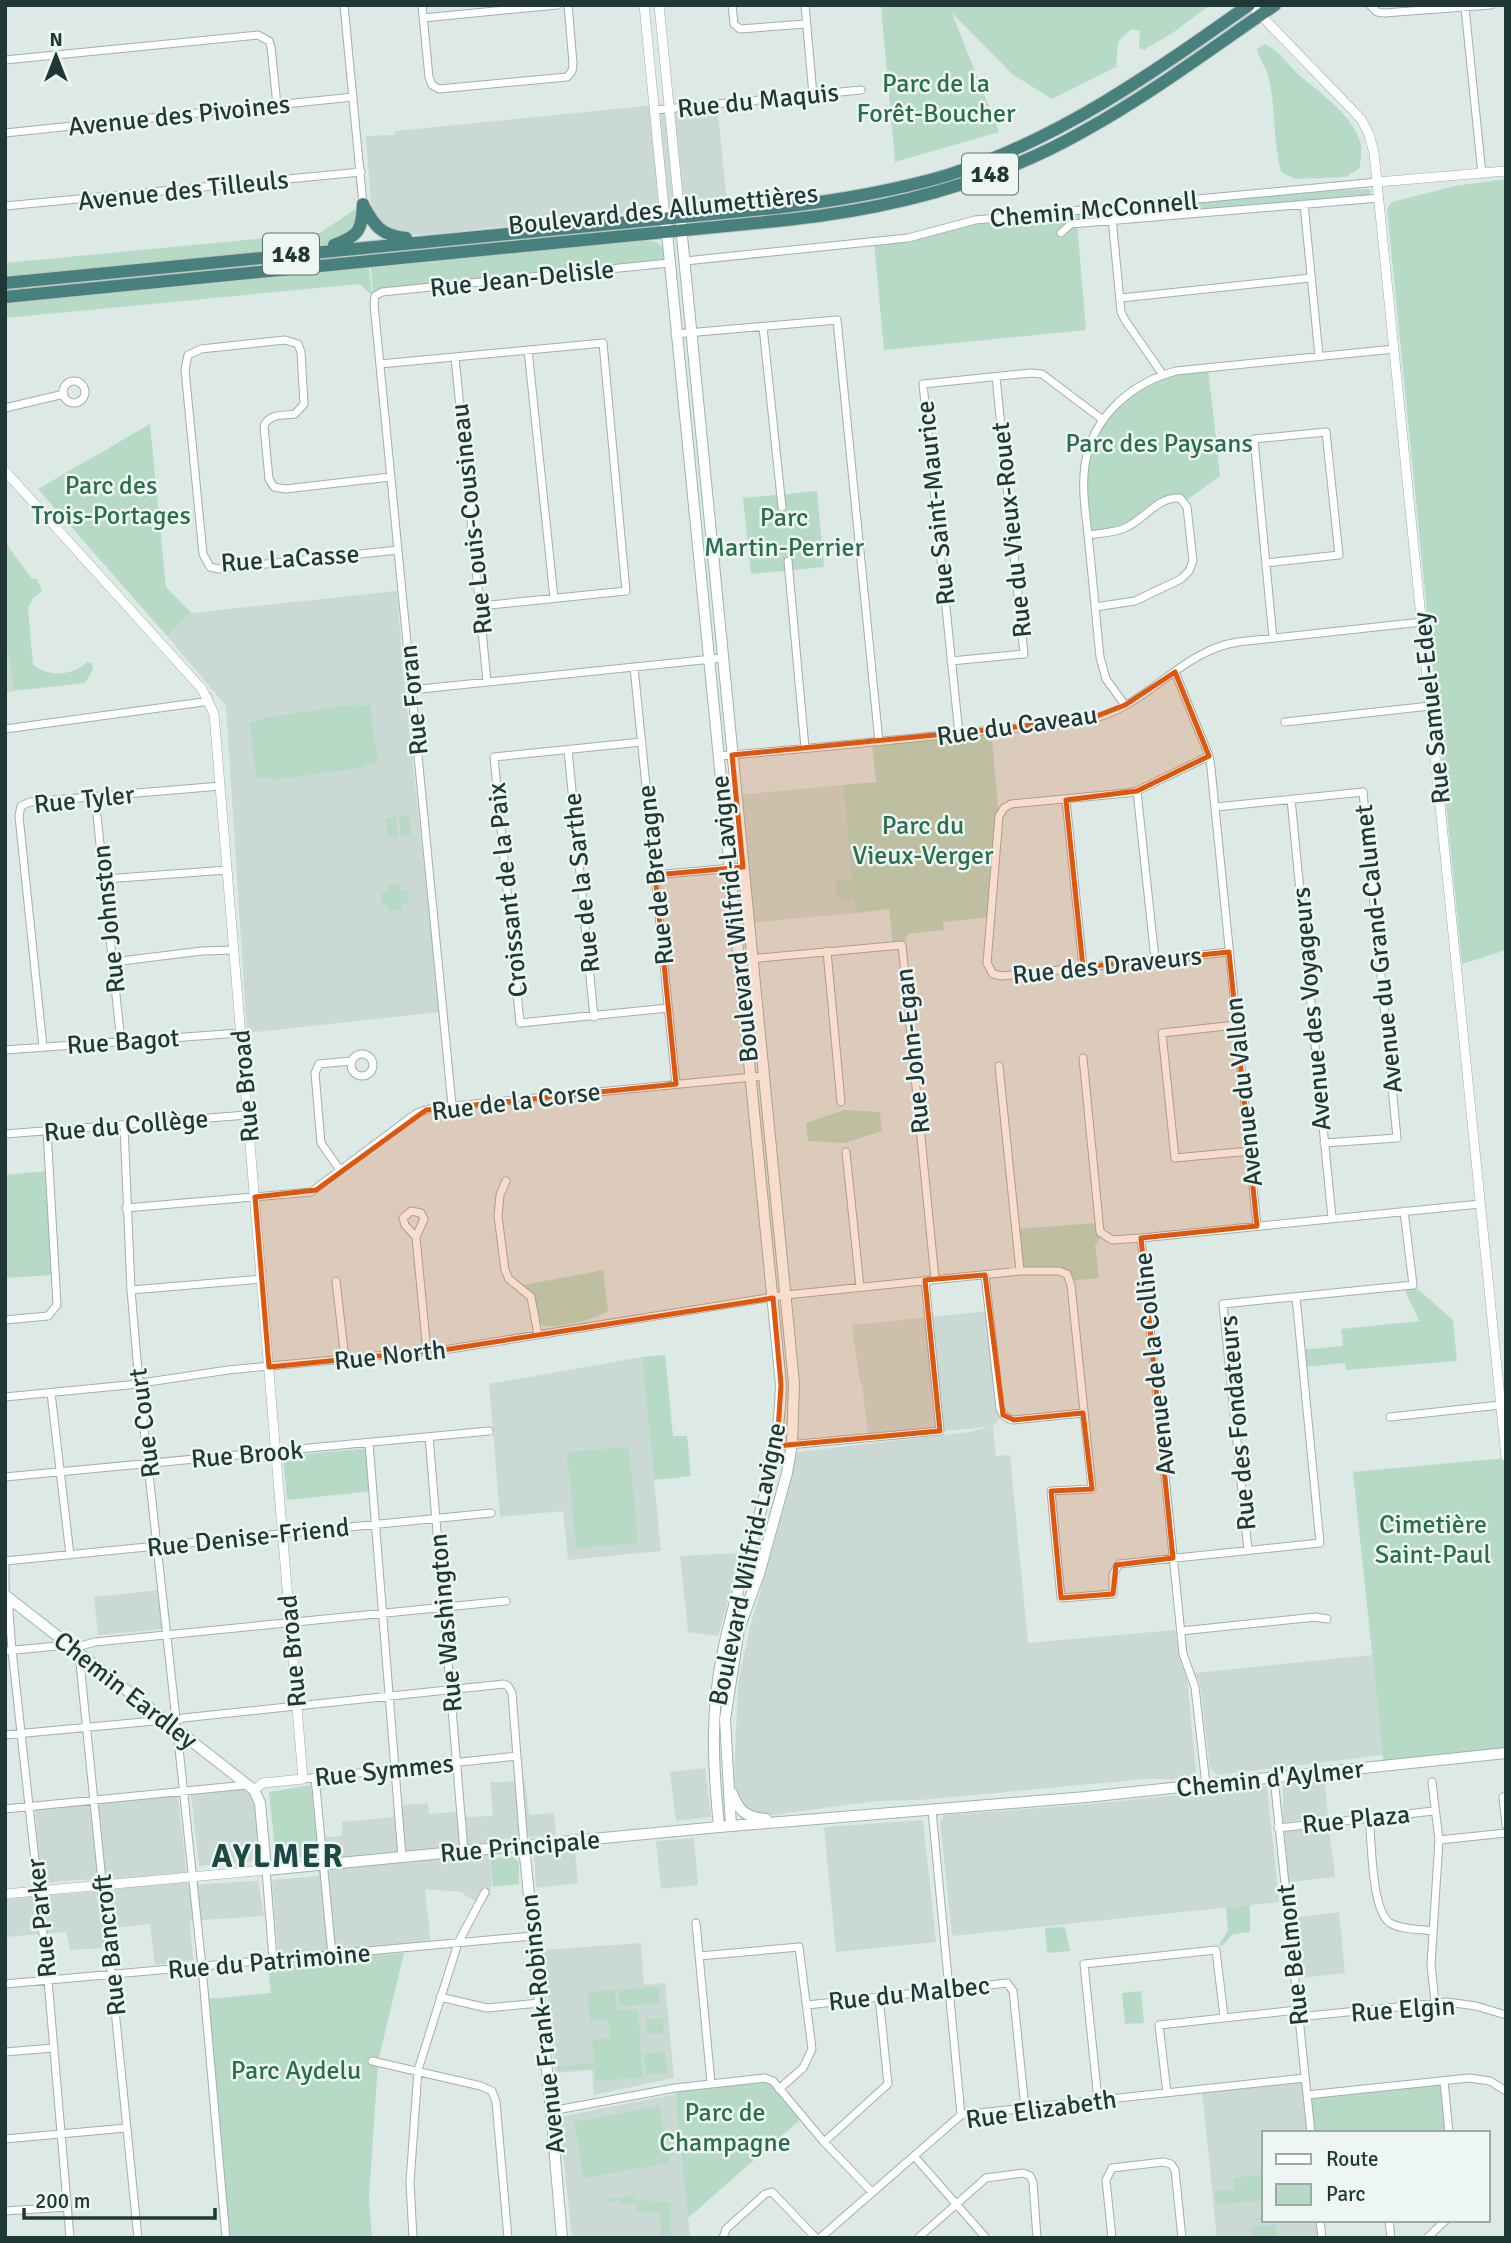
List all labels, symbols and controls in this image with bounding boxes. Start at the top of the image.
north arrow [21,21,91,91]
text: N [49,28,63,52]
park label: Parc de la Forêt-Boucher [856,68,1016,130]
street label: Rue du Maquis [676,77,840,125]
street label: Avenue des Pivoines [66,88,292,144]
road number: 148 [962,154,1018,194]
street label: Avenue des Tilleuls [76,164,290,218]
street label: Boulevard des Allumettières [507,178,820,242]
street label: Chemin McConnell [988,185,1200,235]
road number: 148 [263,233,319,274]
street label: Rue Jean-Delisle [428,253,616,305]
street label: Rue Saint-Maurice [909,399,963,607]
street label: Rue Louis-Cousineau [444,402,500,636]
street label: Rue du Vieux-Rouet [985,420,1039,639]
park label: Parc des Paysans [1065,428,1253,460]
park label: Parc des Trois-Portages [31,470,191,532]
park label: Parc Martin-Perrier [704,502,865,564]
street label: Rue LaCasse [220,538,360,580]
street label: Rue Samuel-Edey [1406,610,1458,806]
street label: Rue Foran [392,643,436,757]
street label: Rue du Caveau [935,699,1100,753]
street label: Boulevard Wilfrid-Lavigne [704,774,766,1064]
street label: Rue Tyler [32,779,136,821]
street label: Croissant de la Paix [481,781,535,999]
street label: Rue de Bretagne [631,783,681,967]
street label: Rue de la Sarthe [557,791,607,975]
street label: Avenue du Grand-Calumet [1348,803,1410,1095]
park label: Parc du Vieux-Verger [852,810,994,872]
street label: Rue Johnston [85,843,133,995]
street label: Avenue des Voyageurs [1285,886,1339,1132]
street label: Rue des Draveurs [1011,940,1204,992]
street label: Rue John-Egan [888,967,938,1135]
street label: Avenue du Vallon [1218,996,1270,1188]
street label: Rue Bagot [66,1022,180,1062]
street label: Rue Broad [225,1028,267,1143]
street label: Rue de la Corse [430,1076,602,1128]
street label: Rue du Collège [42,1103,210,1149]
street label: Avenue de la Colline [1127,1251,1183,1477]
street label: Rue des Fondateurs [1213,1314,1263,1532]
street label: Rue North [332,1334,448,1378]
street label: Rue Court [122,1366,168,1480]
street label: Boulevard Wilfrid-Lavigne [702,1420,794,1709]
street label: Rue Brook [190,1434,304,1476]
park label: Cimetière Saint-Paul [1375,1509,1491,1571]
street label: Rue Denise-Friend [145,1511,351,1565]
street label: Rue Washington [422,1532,470,1714]
street label: Rue Broad [272,1593,314,1708]
street label: Chemin Eardley [47,1625,204,1757]
street label: Rue Symmes [313,1748,455,1794]
street label: Chemin d'Aylmer [1175,1753,1366,1805]
street label: Rue Plaza [1301,1798,1412,1842]
street label: Rue Principale [439,1824,601,1870]
district label: AYLMER [211,1836,345,1877]
street label: Rue Parker [20,1856,64,1979]
street label: Rue Bancroft [87,1872,133,2018]
street label: Rue Belmont [1270,1883,1316,2027]
street label: Avenue Frank-Robinson [513,1892,573,2155]
street label: Rue du Patrimoine [166,1937,372,1987]
street label: Rue du Malbec [827,1970,992,2018]
street label: Rue Elgin [1350,1990,1457,2030]
park label: Parc Aydelu [231,2055,361,2087]
street label: Rue Elizabeth [964,2084,1119,2136]
park label: Parc de Champagne [659,2097,791,2159]
legend [1262,2131,1490,2222]
text: Route [1326,2146,1378,2172]
scale bar [24,2176,215,2220]
text: Parc [1326,2181,1365,2207]
text: 200 m [35,2188,90,2214]

